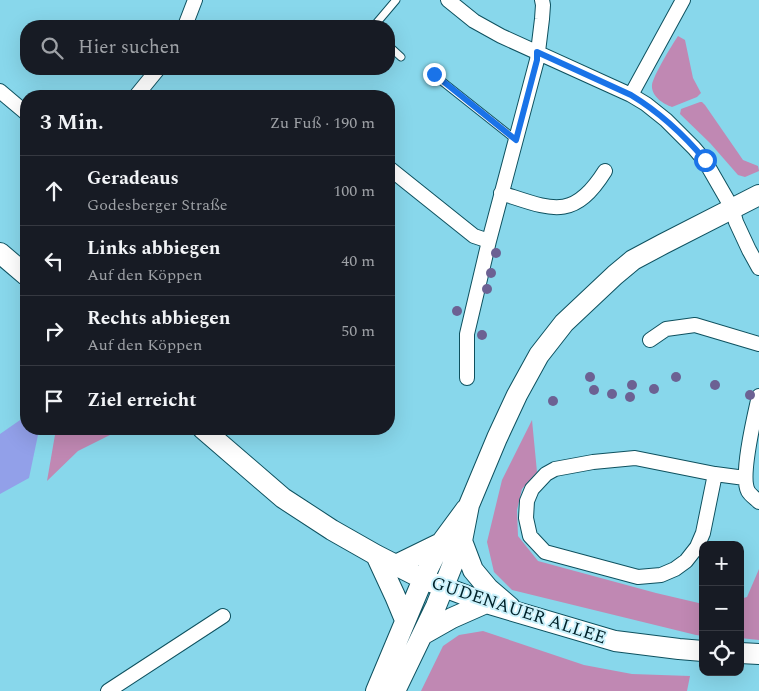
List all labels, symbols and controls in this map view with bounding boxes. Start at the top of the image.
search box [20,20,395,75]
text: Hier suchen [78,33,180,62]
icon: search [38,34,66,62]
route end [423,63,446,86]
text: 3 Min. [40,107,104,139]
text: Zu Fuß · 190 m [270,111,375,135]
route start [694,149,717,172]
text: Geradeaus [87,164,179,193]
icon: ahead [40,177,68,205]
text: 100 m [333,179,375,203]
text: Godesberger Straße [87,193,227,217]
text: Links abbiegen [87,234,221,263]
icon: left [40,247,68,275]
text: 40 m [341,249,375,273]
text: Auf den Köppen [87,263,202,287]
text: Rechts abbiegen [87,304,231,333]
icon: right [40,317,68,345]
text: 50 m [341,319,375,343]
text: Auf den Köppen [87,333,202,357]
text: Ziel erreicht [87,386,197,415]
icon: arrive [40,387,68,415]
map controls [699,541,744,676]
button: + [699,541,744,586]
street label: GUDENAUER ALLEE [428,569,610,652]
button: − [699,586,744,631]
button: locate [699,631,744,676]

